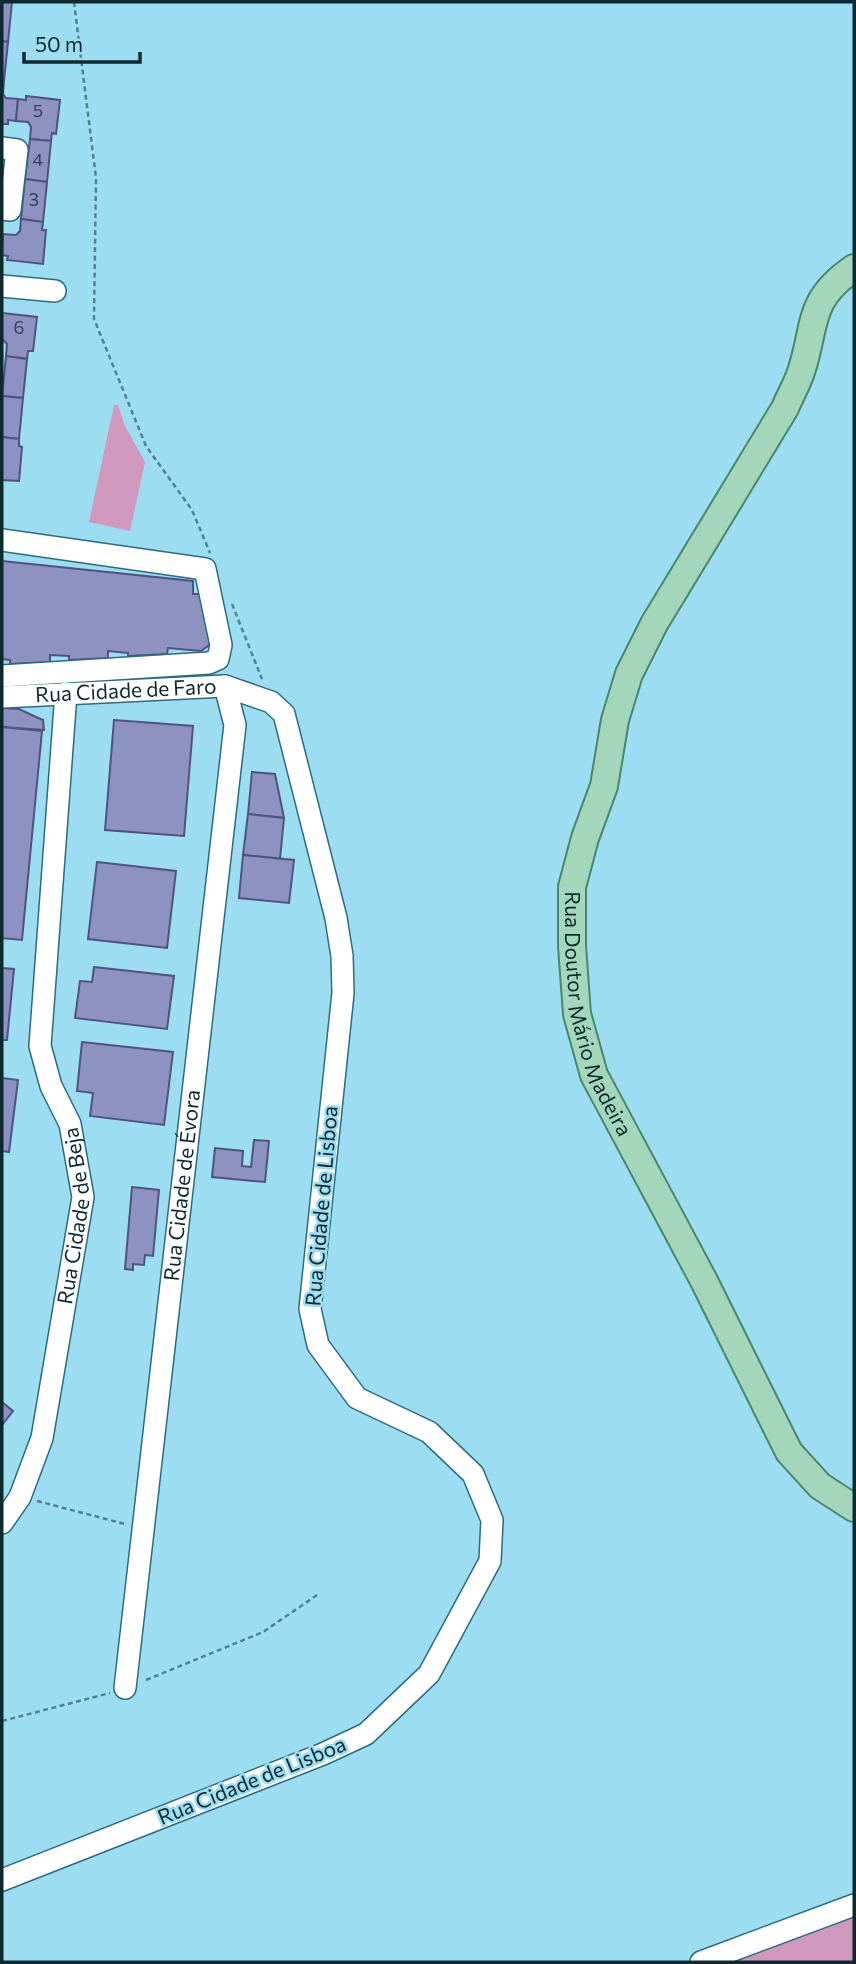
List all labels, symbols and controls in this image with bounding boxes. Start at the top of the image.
scale bar [24,21,140,65]
text: 50 m [35,31,83,56]
house number: 5 [33,99,43,121]
house number: 4 [33,148,44,170]
house number: 3 [29,188,39,210]
house number: 6 [14,316,24,338]
street label: Rua Cidade de Faro [35,672,217,706]
street label: Rua Doutor Mário Madeira [561,891,638,1140]
street label: Rua Cidade de Évora [158,1088,204,1282]
street label: Rua Cidade de Lisboa [299,1105,342,1307]
street label: Rua Cidade de Beja [51,1126,94,1306]
street label: Rua Cidade de Lisboa [154,1730,349,1829]

